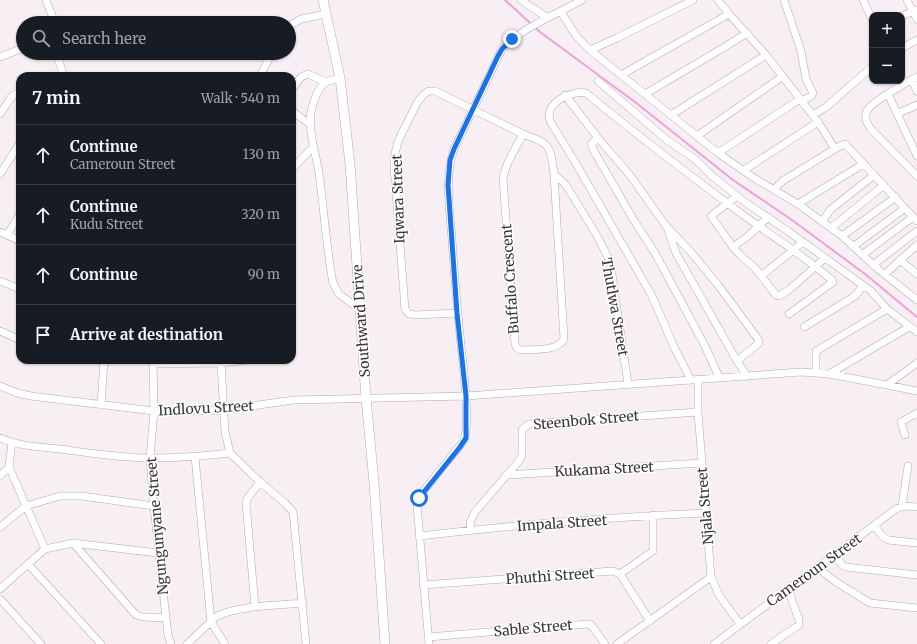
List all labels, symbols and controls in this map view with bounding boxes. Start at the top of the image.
map controls [869,12,905,84]
button: + [869,12,905,48]
search box [16,16,296,60]
icon: search [30,27,52,49]
text: Search here [62,29,146,48]
route end [503,30,521,48]
button: − [869,48,905,84]
text: 7 min [32,87,81,109]
text: Walk · 540 m [201,90,280,107]
text: Continue [70,137,138,156]
icon: ahead [32,144,54,166]
text: 130 m [243,146,280,163]
street label: Iqwara Street [387,153,409,244]
text: Cameroun Street [70,156,175,173]
text: Continue [70,197,138,216]
icon: ahead [32,204,54,226]
text: 320 m [241,206,280,223]
text: Kudu Street [70,216,143,233]
street label: Buffalo Crescent [497,223,523,335]
street label: Thutlwa Street [597,256,633,358]
icon: ahead [32,264,54,286]
street label: Southward Drive [348,264,374,378]
text: Continue [70,265,138,284]
text: 90 m [248,266,280,283]
icon: arrive [32,324,54,346]
text: Arrive at destination [70,325,223,344]
street label: Indlovu Street [158,396,255,419]
street label: Steenbok Street [532,406,640,434]
street label: Ngungunyane Street [142,456,172,596]
street label: Kukama Street [554,457,655,481]
street label: Njala Street [693,466,717,546]
route start [410,489,428,507]
street label: Impala Street [516,511,608,535]
street label: Cameroun Street [763,529,866,611]
street label: Phuthi Street [505,564,595,588]
street label: Sable Street [493,616,574,640]

